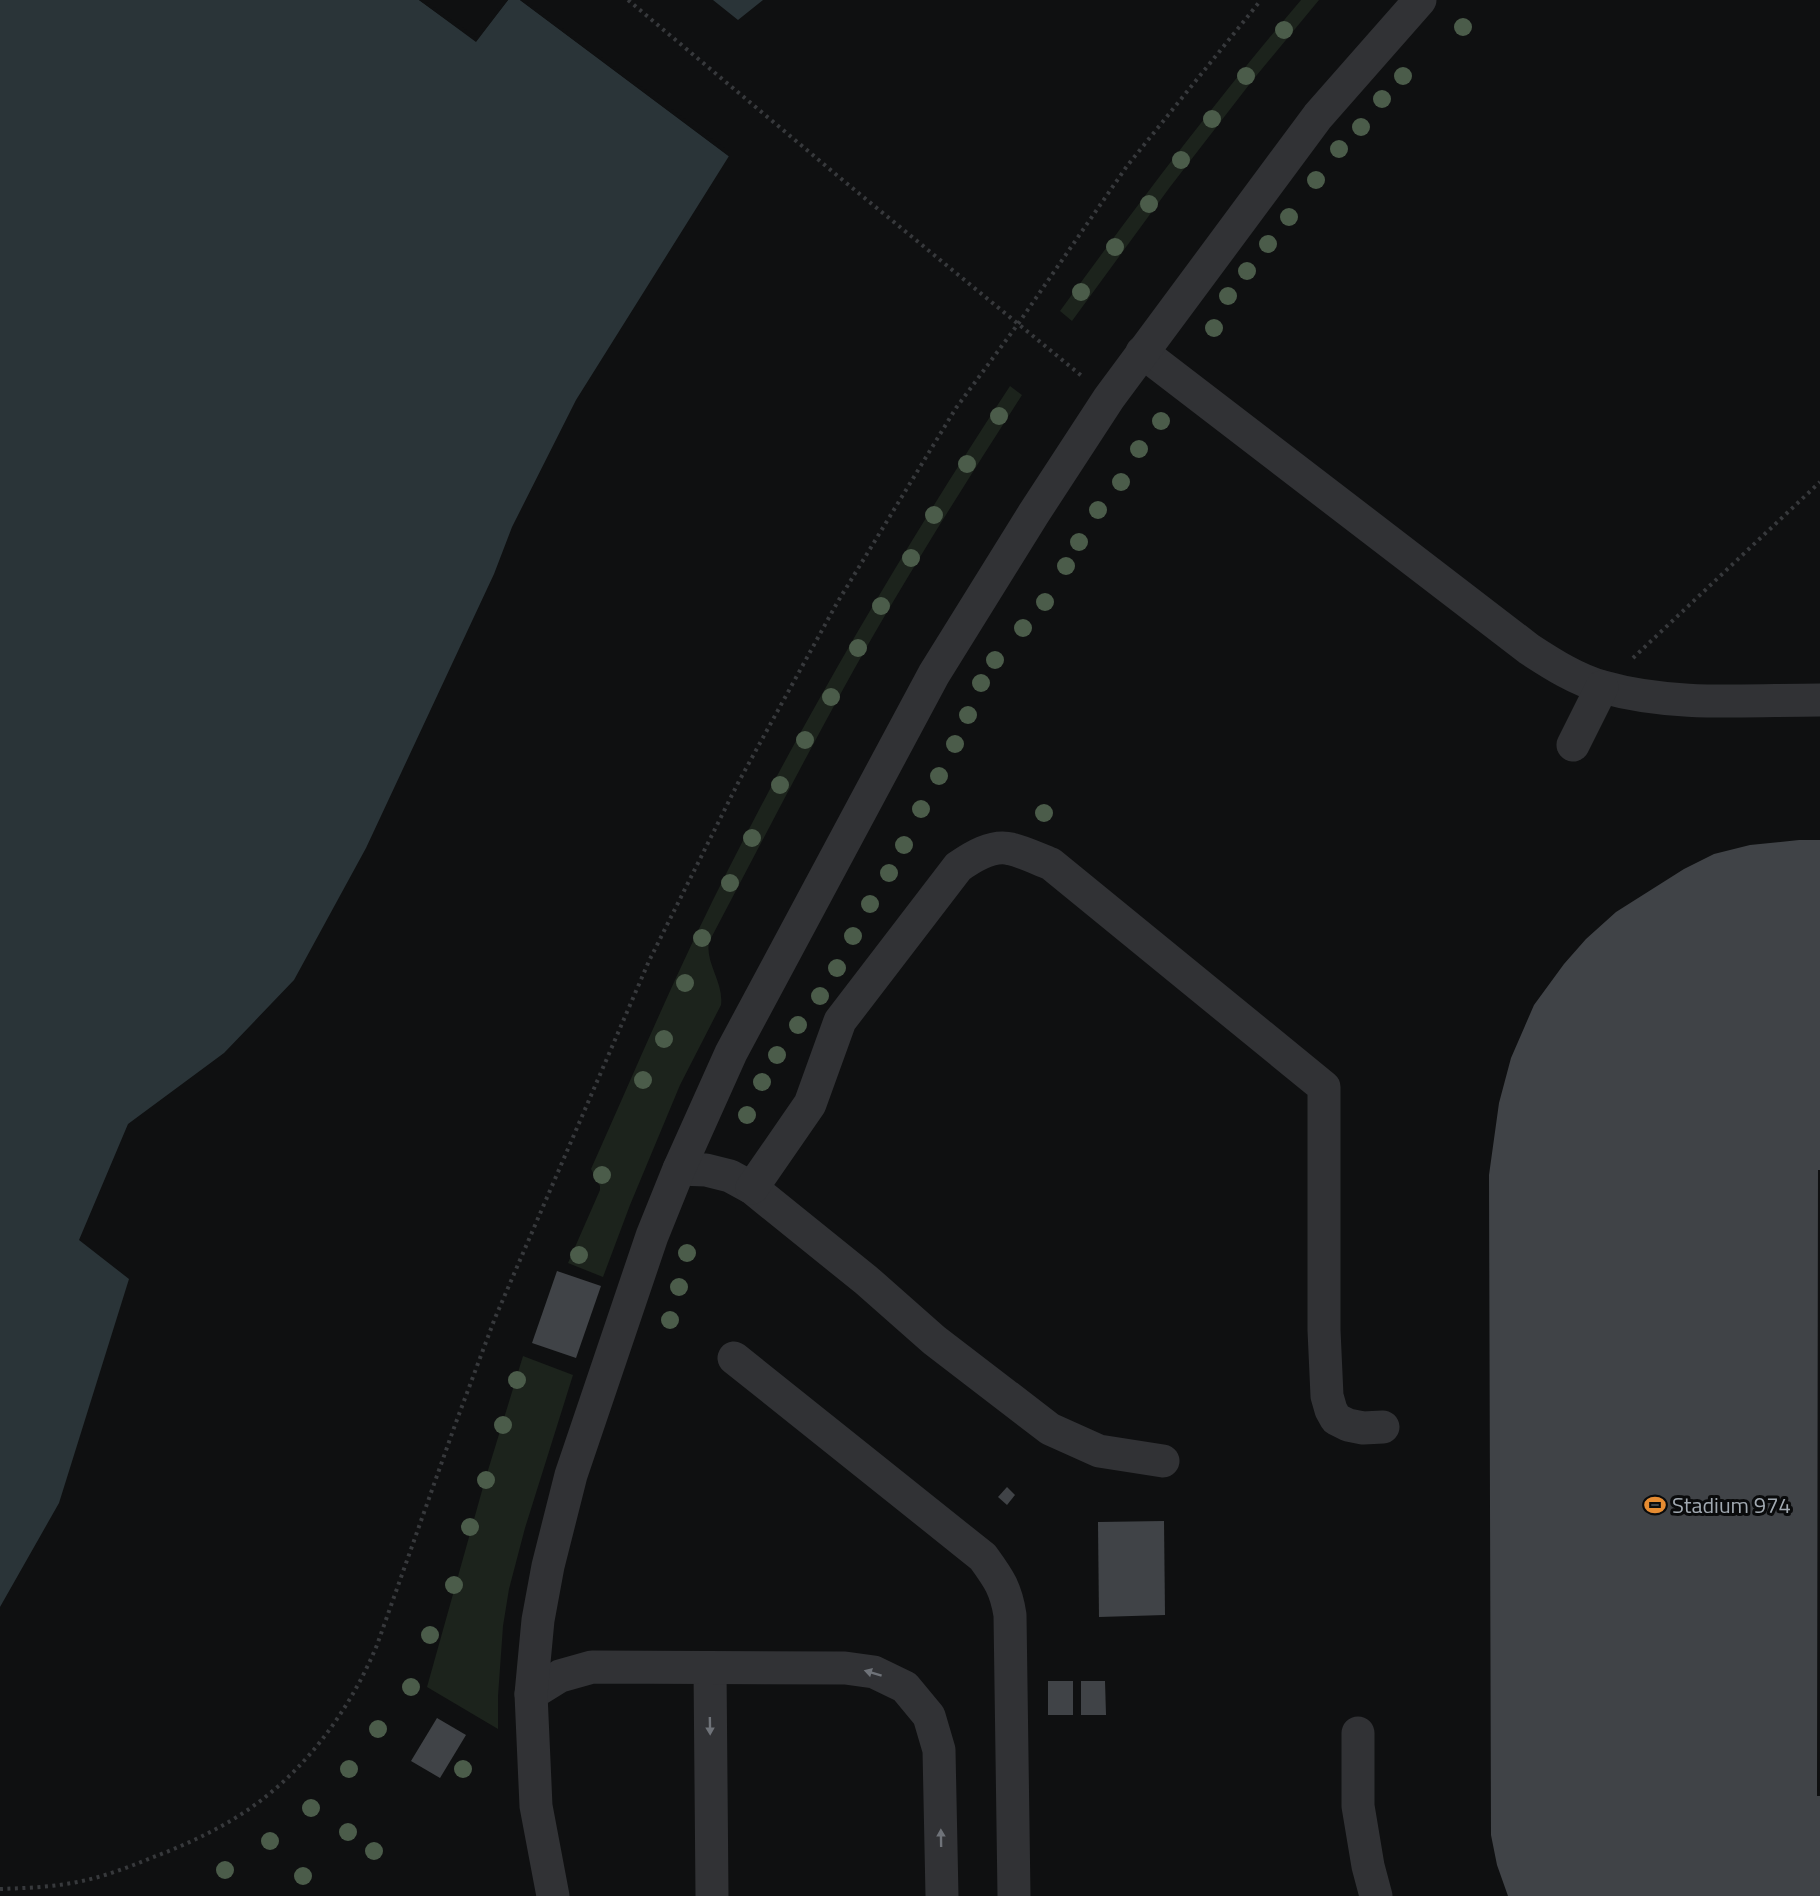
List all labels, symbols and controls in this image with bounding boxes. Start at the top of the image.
place label: Stadium 974 [1672,1488,1791,1522]
sports icon: Stadium 974 [1643,1493,1667,1517]
one-way arrow [864,1668,882,1677]
one-way arrow [705,1717,715,1736]
one-way arrow [936,1828,945,1847]

